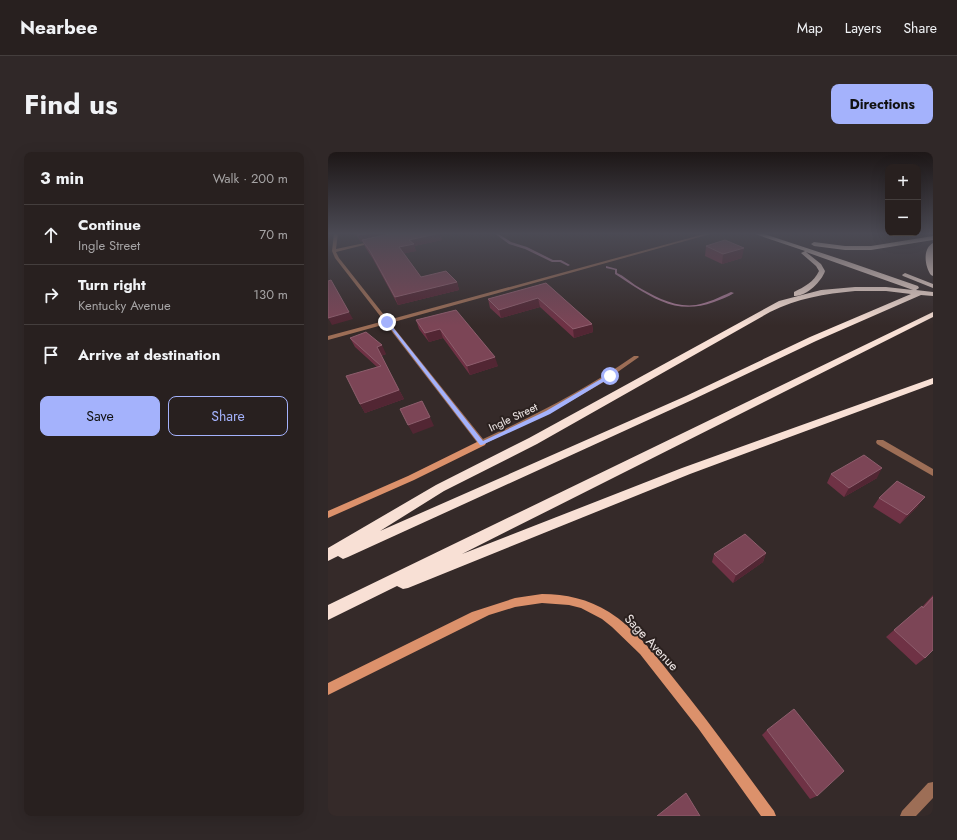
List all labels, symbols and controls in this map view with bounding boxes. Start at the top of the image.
text: Nearbee [20,14,98,41]
text: Map [797,18,823,38]
text: Layers [845,18,881,38]
text: Share [903,18,937,38]
text: Find us [24,84,118,125]
button: Directions [831,84,933,124]
map controls [885,164,921,236]
button: + [885,164,921,200]
text: 3 min [40,166,84,190]
text: Walk · 200 m [213,169,288,188]
button: − [885,200,921,236]
text: Continue [78,214,141,236]
icon: ahead [40,224,62,246]
text: 70 m [259,225,288,244]
text: Ingle Street [78,236,140,255]
text: Turn right [78,274,146,296]
icon: right [40,284,62,306]
text: 130 m [253,285,288,304]
text: Kentucky Avenue [78,296,171,315]
route end [378,313,396,331]
icon: arrive [40,344,62,366]
text: Arrive at destination [78,344,220,366]
route start [601,367,619,385]
button: Save [40,396,160,436]
button: Share [168,396,288,436]
street label: Ingle Street [486,399,540,435]
street label: Sage Avenue [620,610,683,675]

